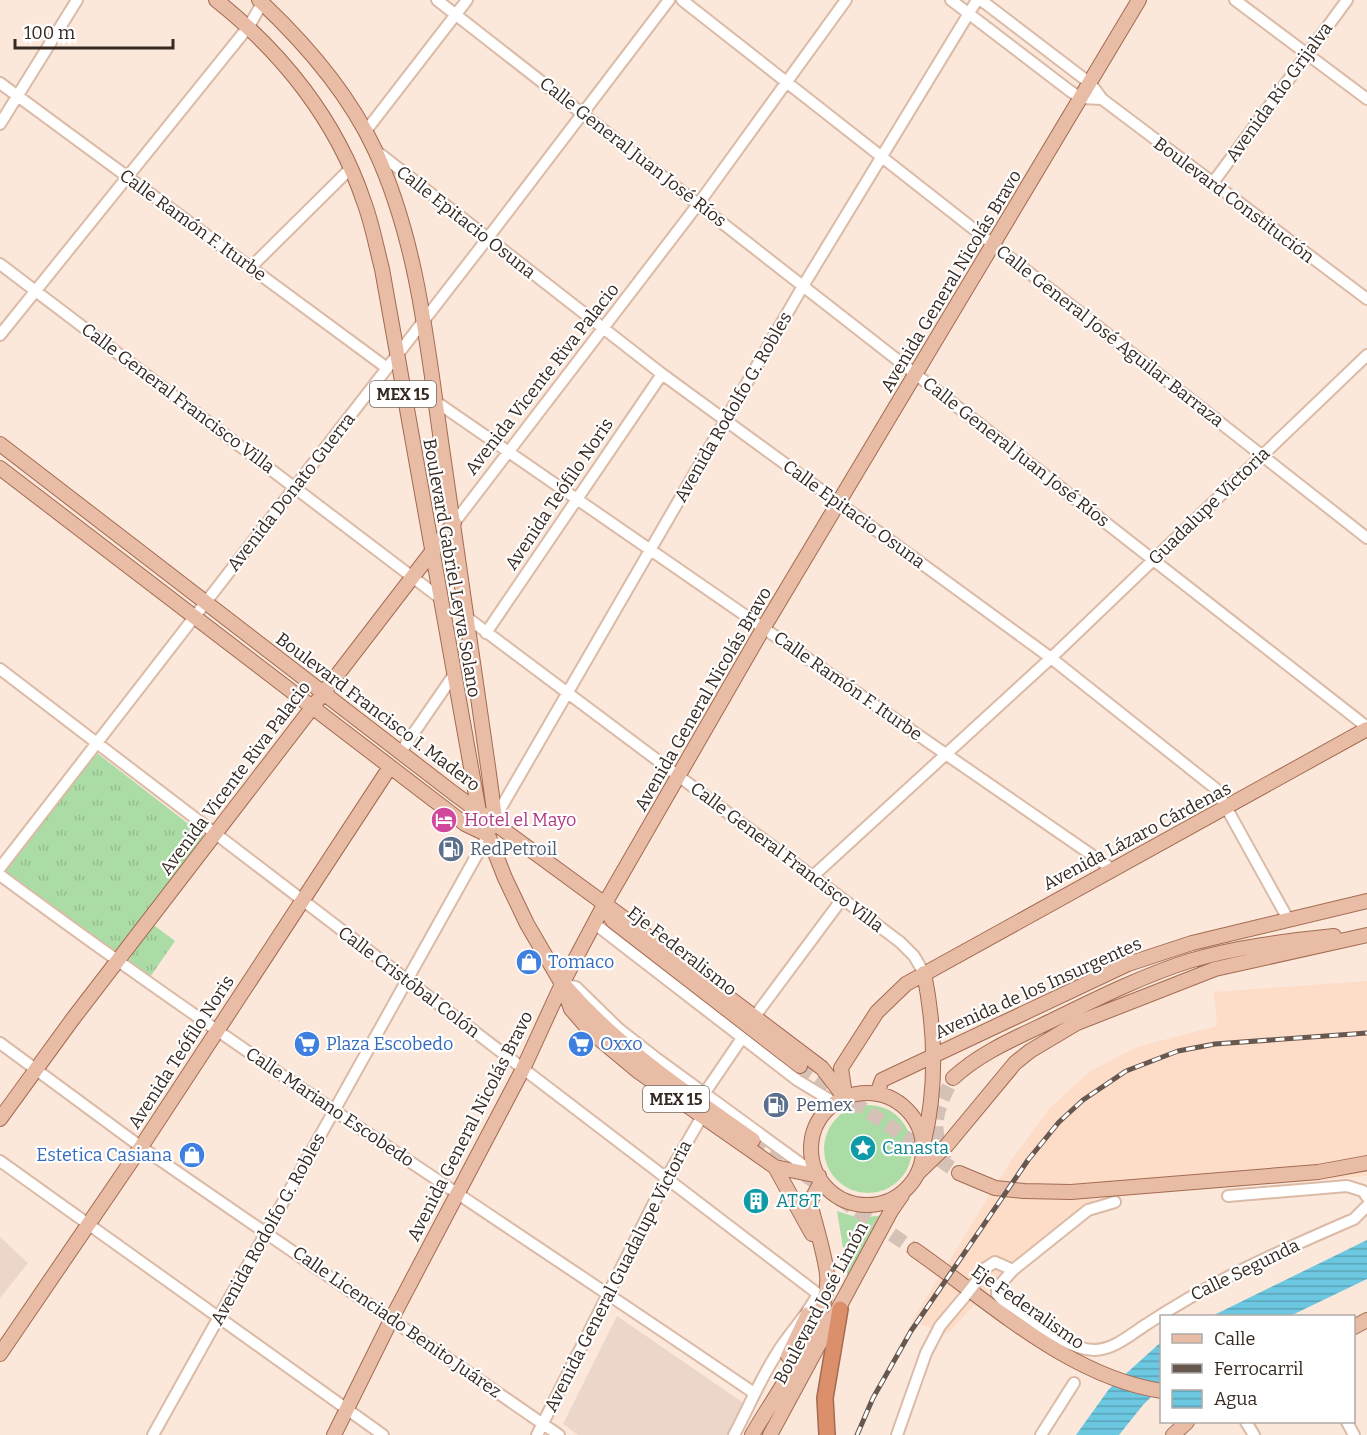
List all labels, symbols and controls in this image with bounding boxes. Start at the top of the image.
scale bar [15,12,172,50]
street label: Avenida Río Grijalva [1221,18,1337,166]
text: 100 m [24,22,75,44]
street label: Calle General Juan José Ríos [535,72,731,232]
street label: Boulevard Constitución [1149,132,1319,268]
street label: Calle Epitacio Osuna [392,161,540,283]
street label: Calle Ramón F. Iturbe [115,164,271,286]
street label: Avenida General Nicolás Bravo [876,166,1026,396]
street label: Calle General José Aguilar Barraza [992,240,1228,432]
street label: Avenida Vicente Riva Palacio [460,279,624,479]
street label: Avenida Rodolfo G. Robles [669,308,797,506]
street label: Calle General Francisco Villa [77,318,279,478]
street label: Calle General Juan José Ríos [918,372,1114,532]
road number: MEX 15 [370,381,436,407]
street label: Avenida Donato Guerra [222,408,360,576]
street label: Avenida Teófilo Noris [500,414,618,574]
street label: Boulevard Gabriel Leyva Solano [418,437,486,699]
street label: Guadalupe Victoria [1144,442,1274,570]
street label: Calle Epitacio Osuna [778,455,930,573]
street label: Avenida General Nicolás Bravo [630,583,776,815]
street label: Calle Ramón F. Iturbe [769,626,927,746]
street label: Boulevard Francisco I. Madero [271,628,485,796]
street label: Avenida Vicente Riva Palacio [155,677,315,879]
street label: Calle General Francisco Villa [686,777,888,937]
street label: Avenida Lázaro Cárdenas [1039,777,1235,895]
hotel icon: Hotel el Mayo [429,805,459,835]
place label: Hotel el Mayo [464,809,576,831]
fuel station icon: RedPetroil [436,834,466,864]
place label: RedPetroil [470,838,557,860]
street label: Eje Federalismo [623,902,741,1000]
street label: Calle Cristóbal Colón [334,922,485,1043]
street label: Avenida de los Insurgentes [931,932,1145,1044]
shop icon: Tomaco [514,947,544,977]
place label: Tomaco [548,951,614,973]
street label: Avenida Teófilo Noris [123,971,239,1133]
street label: Avenida General Nicolás Bravo [402,1007,538,1245]
supermarket icon: Plaza Escobedo [292,1029,322,1059]
supermarket icon: Oxxo [566,1029,596,1059]
place label: Plaza Escobedo [326,1033,453,1055]
place label: Oxxo [600,1033,643,1055]
street label: Calle Mariano Escobedo [242,1042,418,1172]
road number: MEX 15 [643,1086,709,1112]
fuel station icon: Pemex [761,1090,791,1120]
place label: Pemex [796,1094,853,1116]
street label: Avenida Rodolfo G. Robles [206,1129,330,1329]
place icon: Canasta [848,1133,878,1163]
street label: Avenida General Guadalupe Victoria [540,1136,696,1416]
place label: Canasta [882,1137,949,1159]
shop icon: Estetica Casiana [177,1140,207,1170]
place label: Estetica Casiana [36,1144,172,1166]
building icon: AT&T [741,1186,771,1216]
place label: AT&T [776,1190,821,1212]
street label: Boulevard José Limón [769,1218,873,1388]
street label: Calle Segunda [1187,1234,1303,1306]
street label: Calle Licenciado Benito Juárez [288,1241,506,1403]
street label: Eje Federalismo [967,1260,1089,1354]
legend [1160,1315,1355,1423]
text: Calle [1214,1328,1255,1350]
text: Ferrocarril [1214,1358,1303,1380]
text: Agua [1214,1388,1258,1410]

